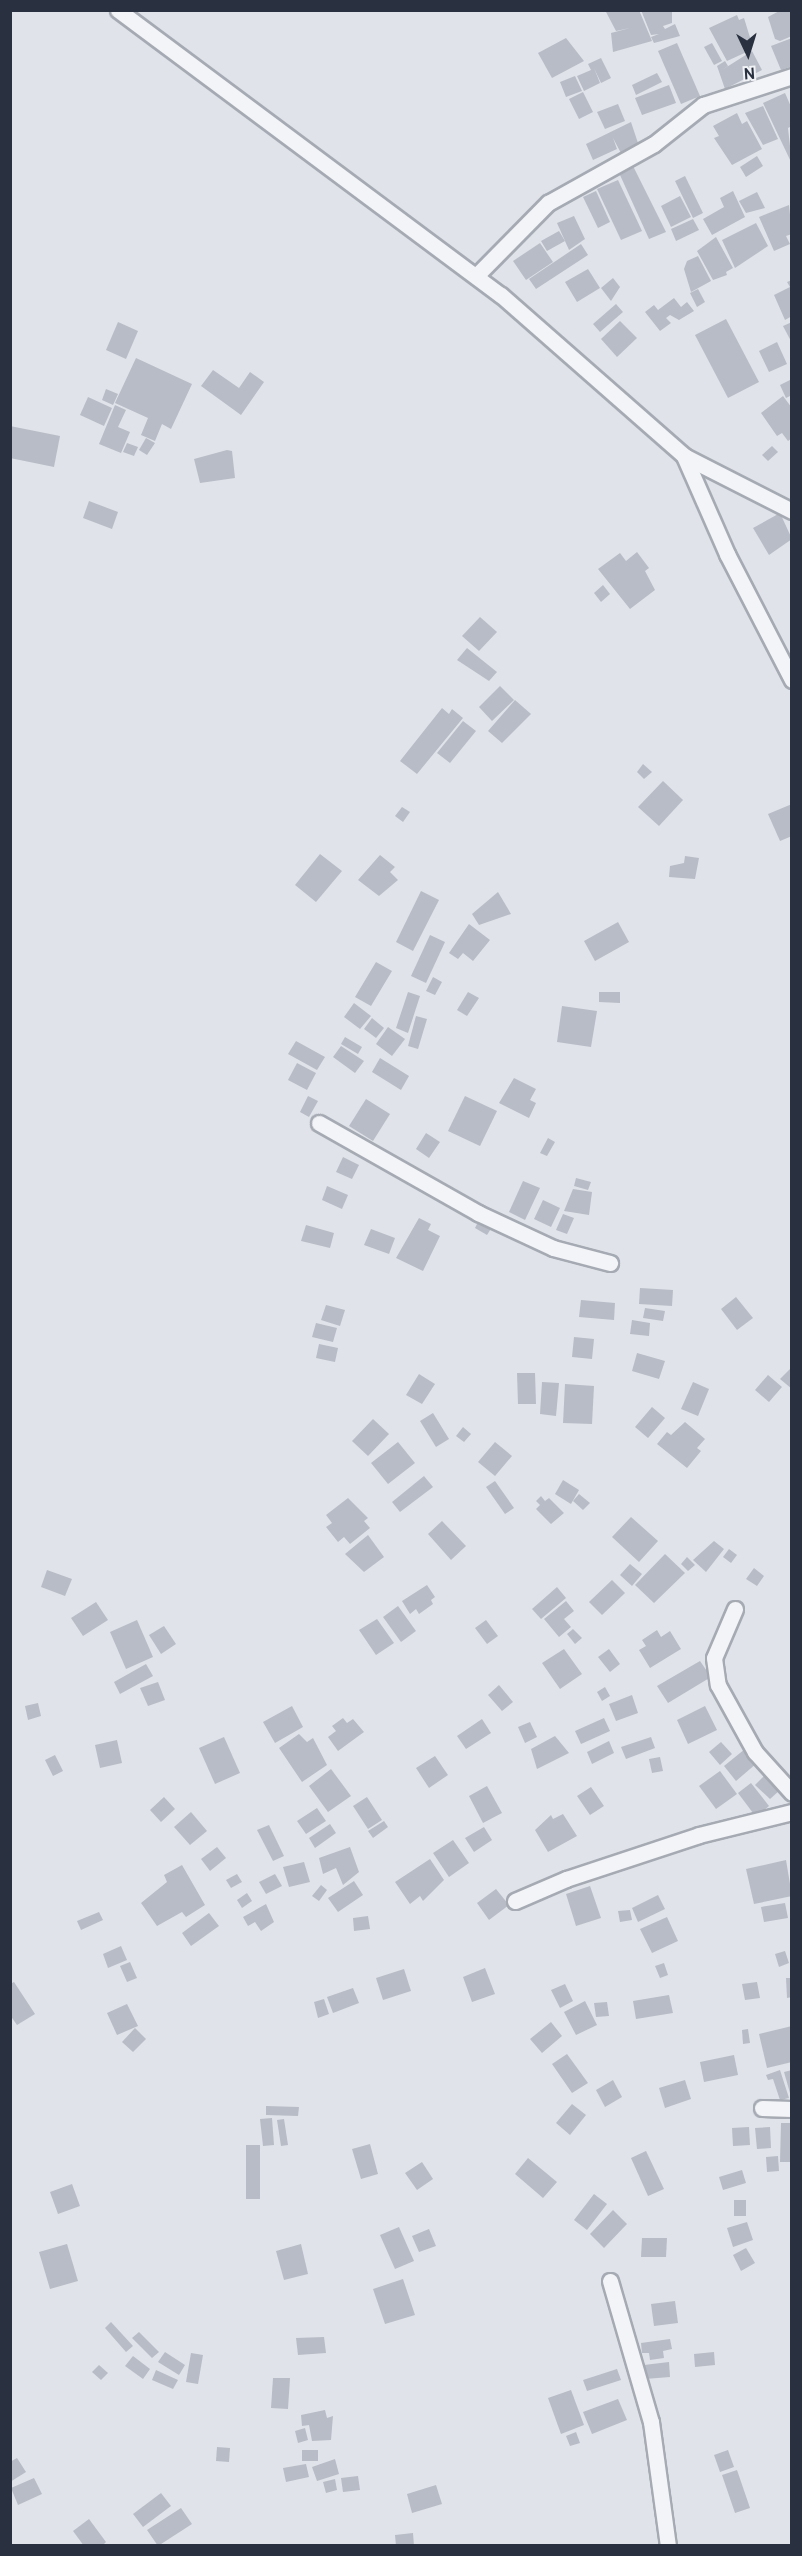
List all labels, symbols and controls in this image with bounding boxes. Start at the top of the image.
north arrow [718,24,778,84]
text: N [743,62,756,82]

